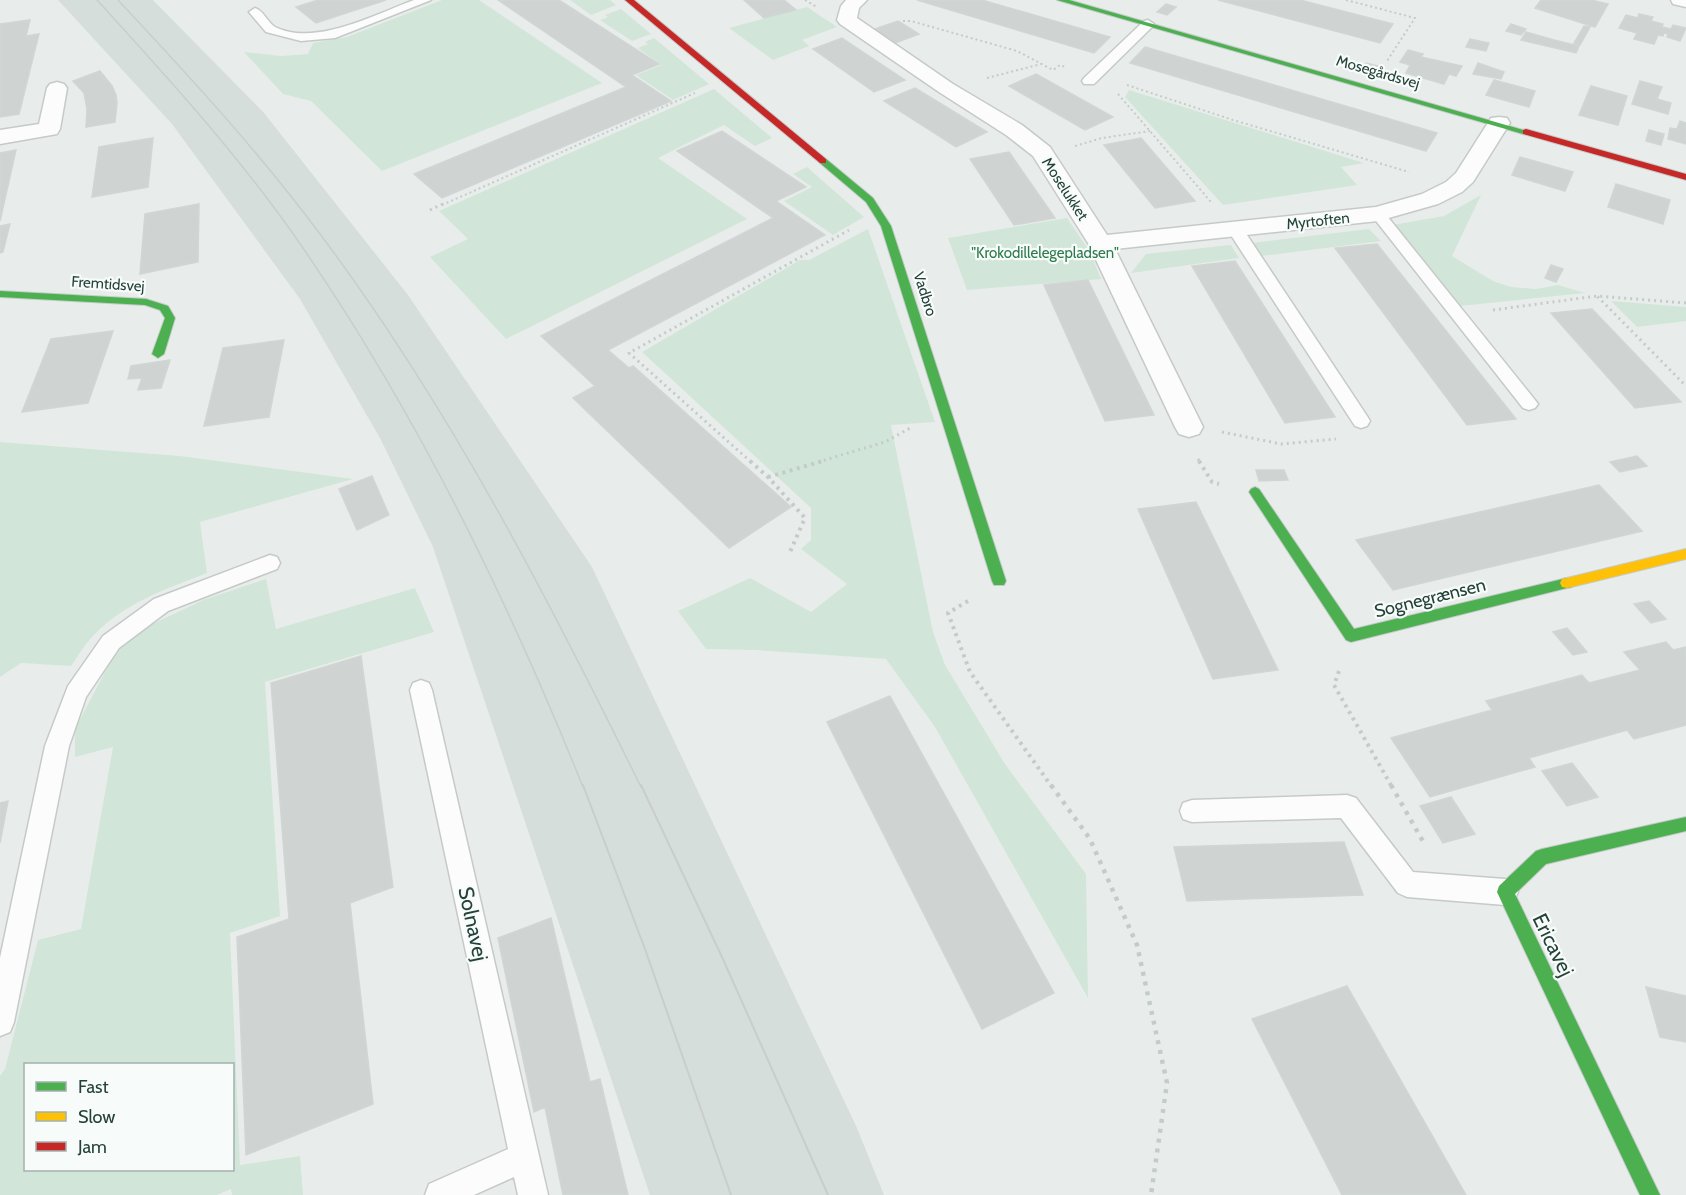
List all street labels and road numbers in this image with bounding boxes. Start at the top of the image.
street label: Mosegårdsvej [1334,51,1422,93]
street label: Moselukket [1038,154,1092,224]
street label: Myrtoften [1286,209,1350,233]
street label: Vadbro [909,270,941,318]
street label: Fremtidsvej [71,272,145,296]
street label: Sognegrænsen [1372,574,1488,622]
street label: Solnavej [452,884,494,964]
street label: Ericavej [1527,909,1579,981]

